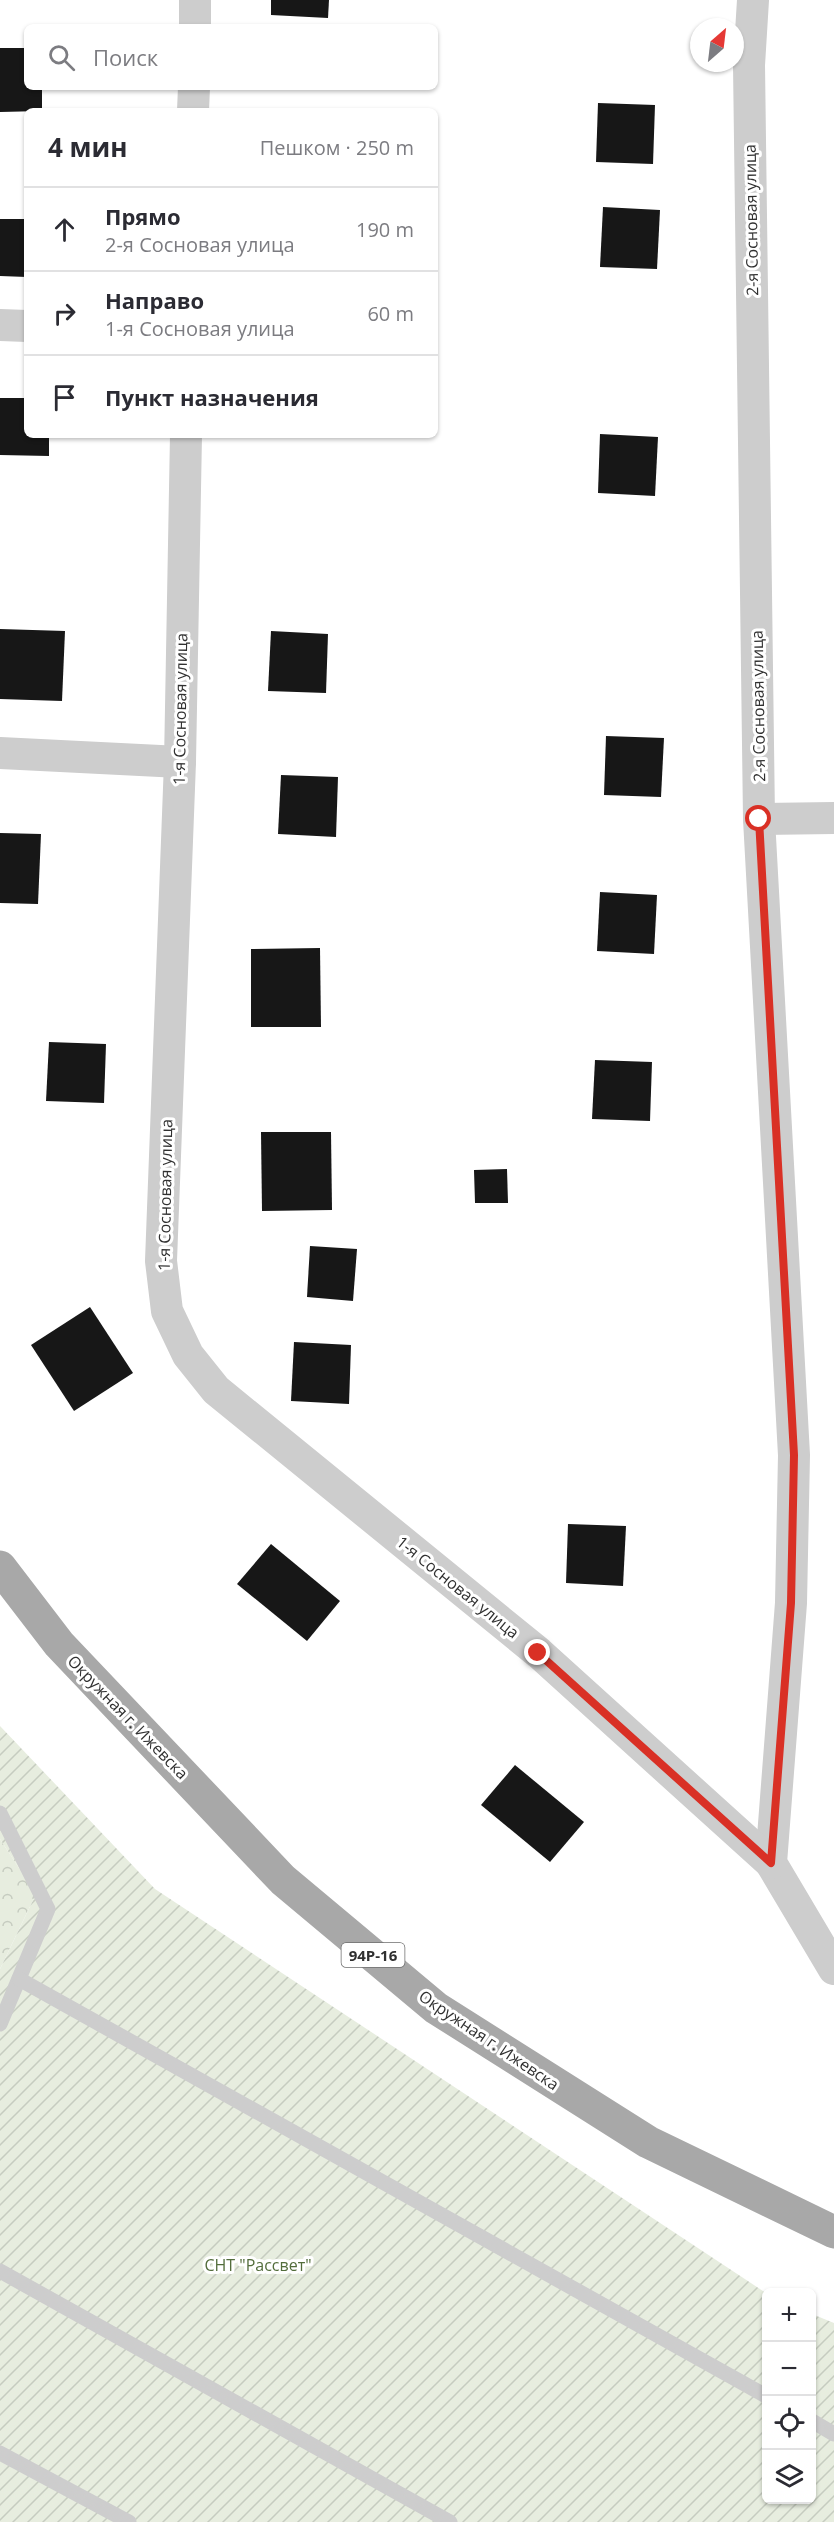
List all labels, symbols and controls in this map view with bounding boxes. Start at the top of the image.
north arrow [690,18,744,72]
search box [24,24,438,90]
icon: search [45,41,78,74]
text: Поиск [93,42,158,72]
text: 4 мин [48,129,128,165]
text: Пешком · 250 m [260,134,414,161]
street label: 2-я Сосновая улица [739,144,763,296]
text: Прямо [105,201,181,231]
icon: ahead [48,213,81,246]
text: 190 m [356,216,414,243]
text: 2-я Сосновая улица [105,231,295,258]
text: Направо [105,285,204,315]
icon: right [48,297,81,330]
text: 60 m [367,300,414,327]
text: 1-я Сосновая улица [105,315,295,342]
icon: arrive [48,381,81,414]
text: Пункт назначения [105,382,319,412]
street label: 2-я Сосновая улица [746,630,770,782]
street label: 1-я Сосновая улица [168,633,192,785]
route start [745,805,771,831]
street label: 1-я Сосновая улица [153,1119,177,1271]
street label: 1-я Сосновая улица [392,1531,524,1643]
route end [524,1639,550,1665]
street label: Окружная г. Ижевска [63,1650,193,1784]
road number: 94Р-16 [342,1943,404,1967]
street label: Окружная г. Ижевска [415,1985,563,2095]
park label: СНТ "Рассвет" [204,2254,312,2276]
map controls [762,2288,816,2504]
button: + [762,2288,816,2342]
button: − [762,2342,816,2396]
button: locate [762,2396,816,2450]
button: layers [762,2450,816,2504]

